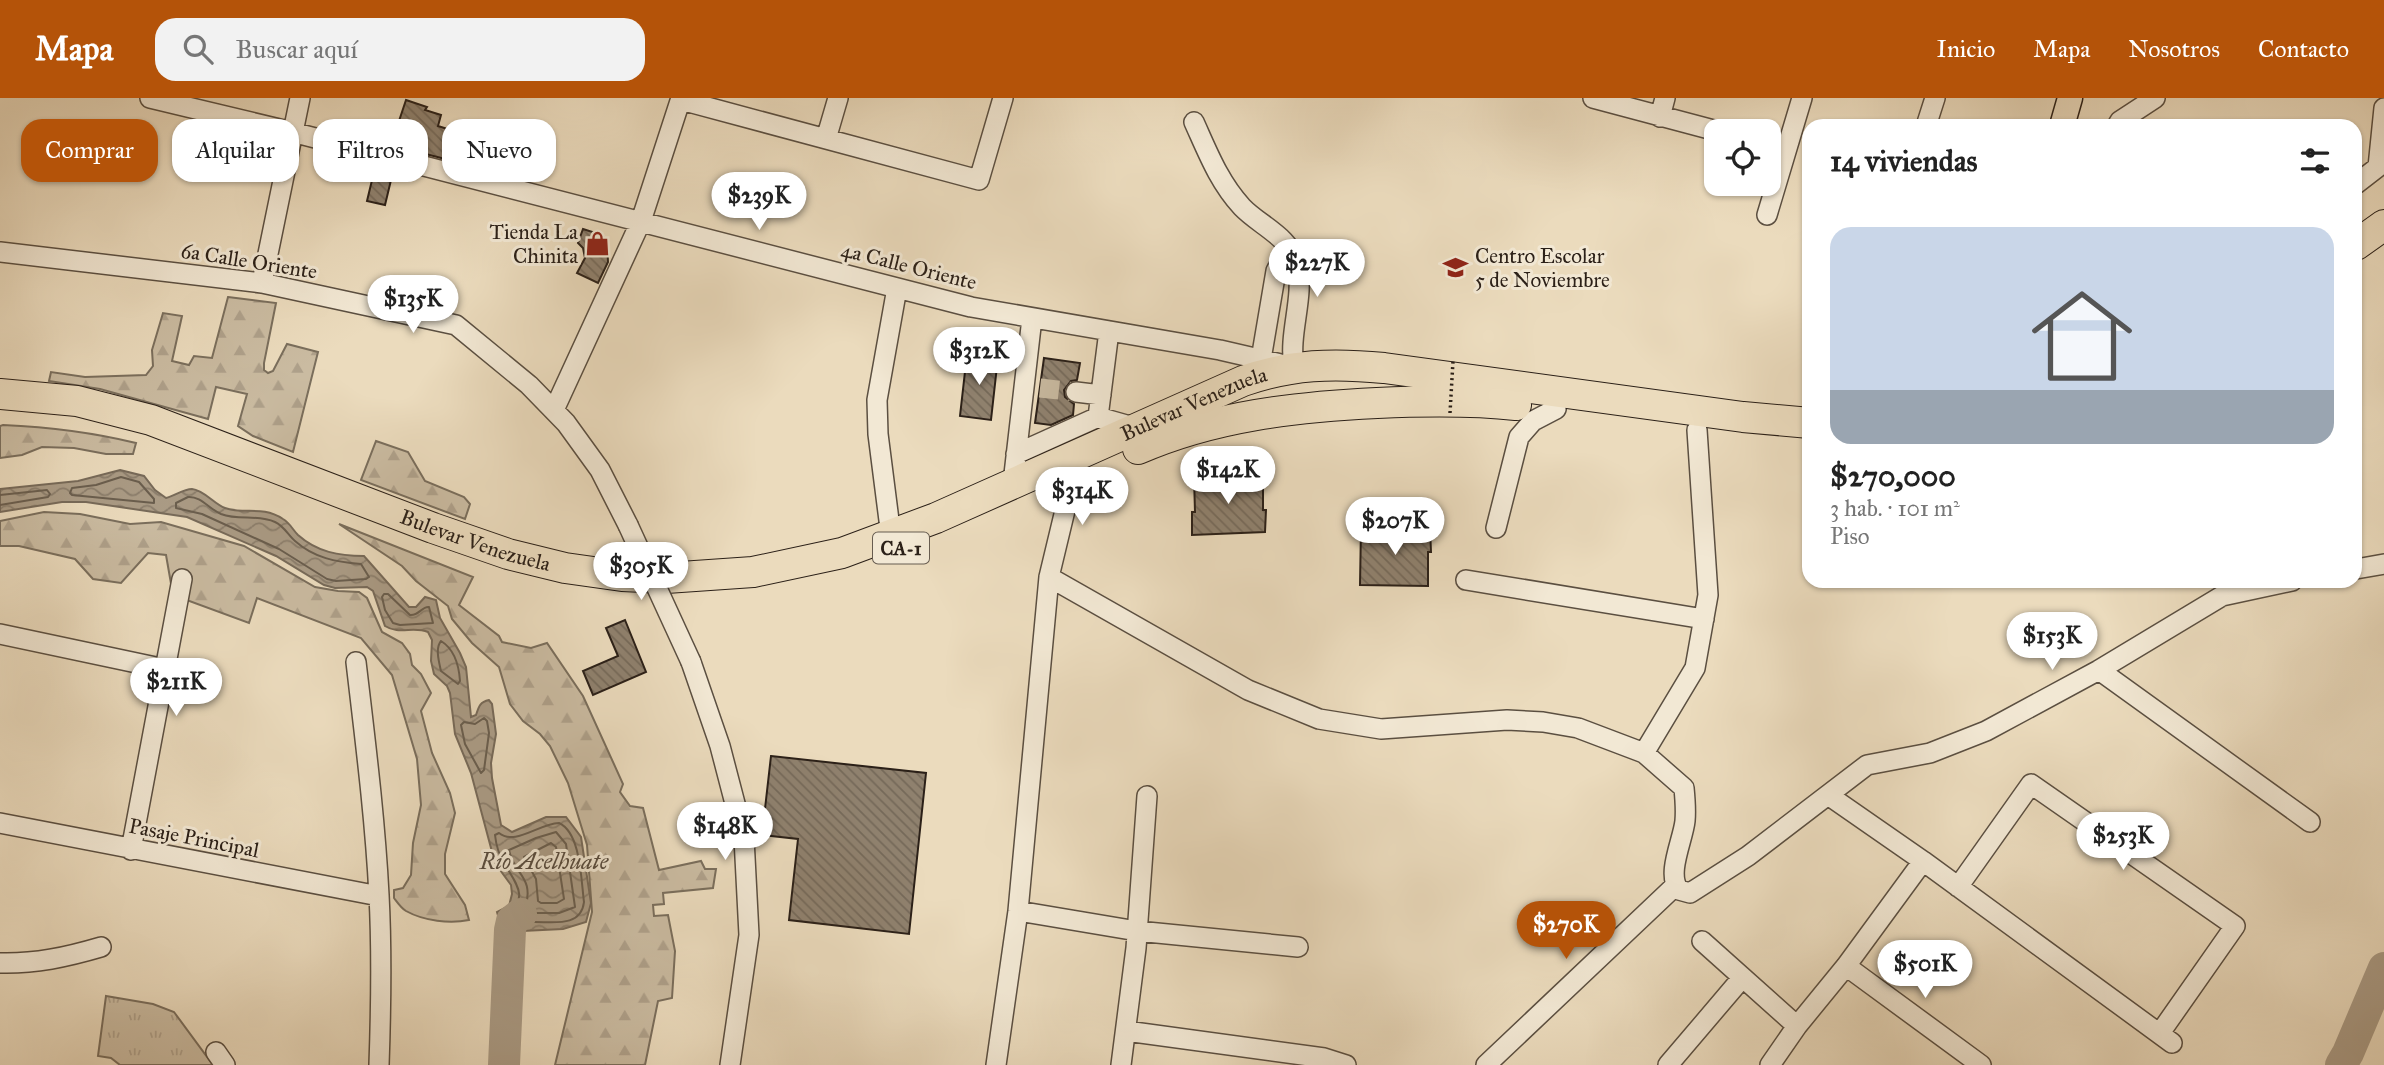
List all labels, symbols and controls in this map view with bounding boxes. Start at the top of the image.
search box [155,18,645,81]
text: Mapa [35,29,113,69]
icon: search [179,30,217,68]
text: Buscar aquí [235,33,358,65]
text: Inicio [1937,34,1995,64]
text: Mapa [2033,34,2090,64]
text: Nosotros [2128,34,2220,64]
text: Contacto [2258,34,2349,64]
chip: Comprar [21,119,158,182]
chip: Alquilar [172,119,299,182]
chip: Filtros [313,119,428,182]
chip: Nuevo [442,119,556,182]
map controls [1704,119,1781,196]
button: locate [1704,119,1781,196]
icon: filters [2296,142,2334,180]
text: 14 viviendas [1830,143,1978,179]
pin: $239K [710,172,808,232]
text: $239K [727,181,791,209]
place label: Tienda La Chinita [489,219,578,269]
shop icon: Tienda La Chinita [584,230,612,258]
street label: 6a Calle Oriente [179,237,319,285]
street label: 4a Calle Oriente [839,237,980,295]
pin: $227K [1268,240,1366,299]
place label: Centro Escolar 5 de Noviembre [1475,243,1610,293]
text: $227K [1285,248,1349,276]
school or university icon: Centro Escolar 5 de Noviembre [1441,254,1469,282]
icon: home [2019,273,2145,399]
pin: $135K [364,275,462,335]
text: $135K [383,284,443,312]
pin: $312K [930,328,1028,387]
text: $312K [949,336,1009,364]
street label: Bulevar Venezuela [1117,361,1270,447]
pin: $142K [1179,446,1277,506]
text: $142K [1196,455,1260,483]
text: $270,000 [1830,458,1956,494]
pin: $314K [1033,468,1131,527]
text: $314K [1051,476,1113,504]
text: 3 hab. · 101 m² [1830,494,1960,522]
pin: $207K [1346,498,1444,557]
street label: Bulevar Venezuela [396,504,553,577]
text: $207K [1361,506,1429,534]
text: Piso [1830,522,1870,550]
road number: CA-1 [873,533,929,564]
pin: $305K [592,542,690,602]
text: $305K [609,551,673,579]
pin: $153K [2003,612,2101,672]
text: $153K [2023,621,2081,649]
pin: $211K [127,658,225,718]
text: $211K [146,667,206,695]
pin: $148K [676,802,774,862]
text: $148K [693,811,757,839]
pin: $253K [2074,812,2172,872]
street label: Pasaje Principal [127,813,262,863]
text: $253K [2092,821,2154,849]
water label: Río Acelhuate [479,847,609,875]
pin: $270K [1517,902,1615,961]
text: $270K [1533,910,1599,938]
pin: $501K [1876,940,1974,1000]
text: $501K [1893,949,1957,977]

